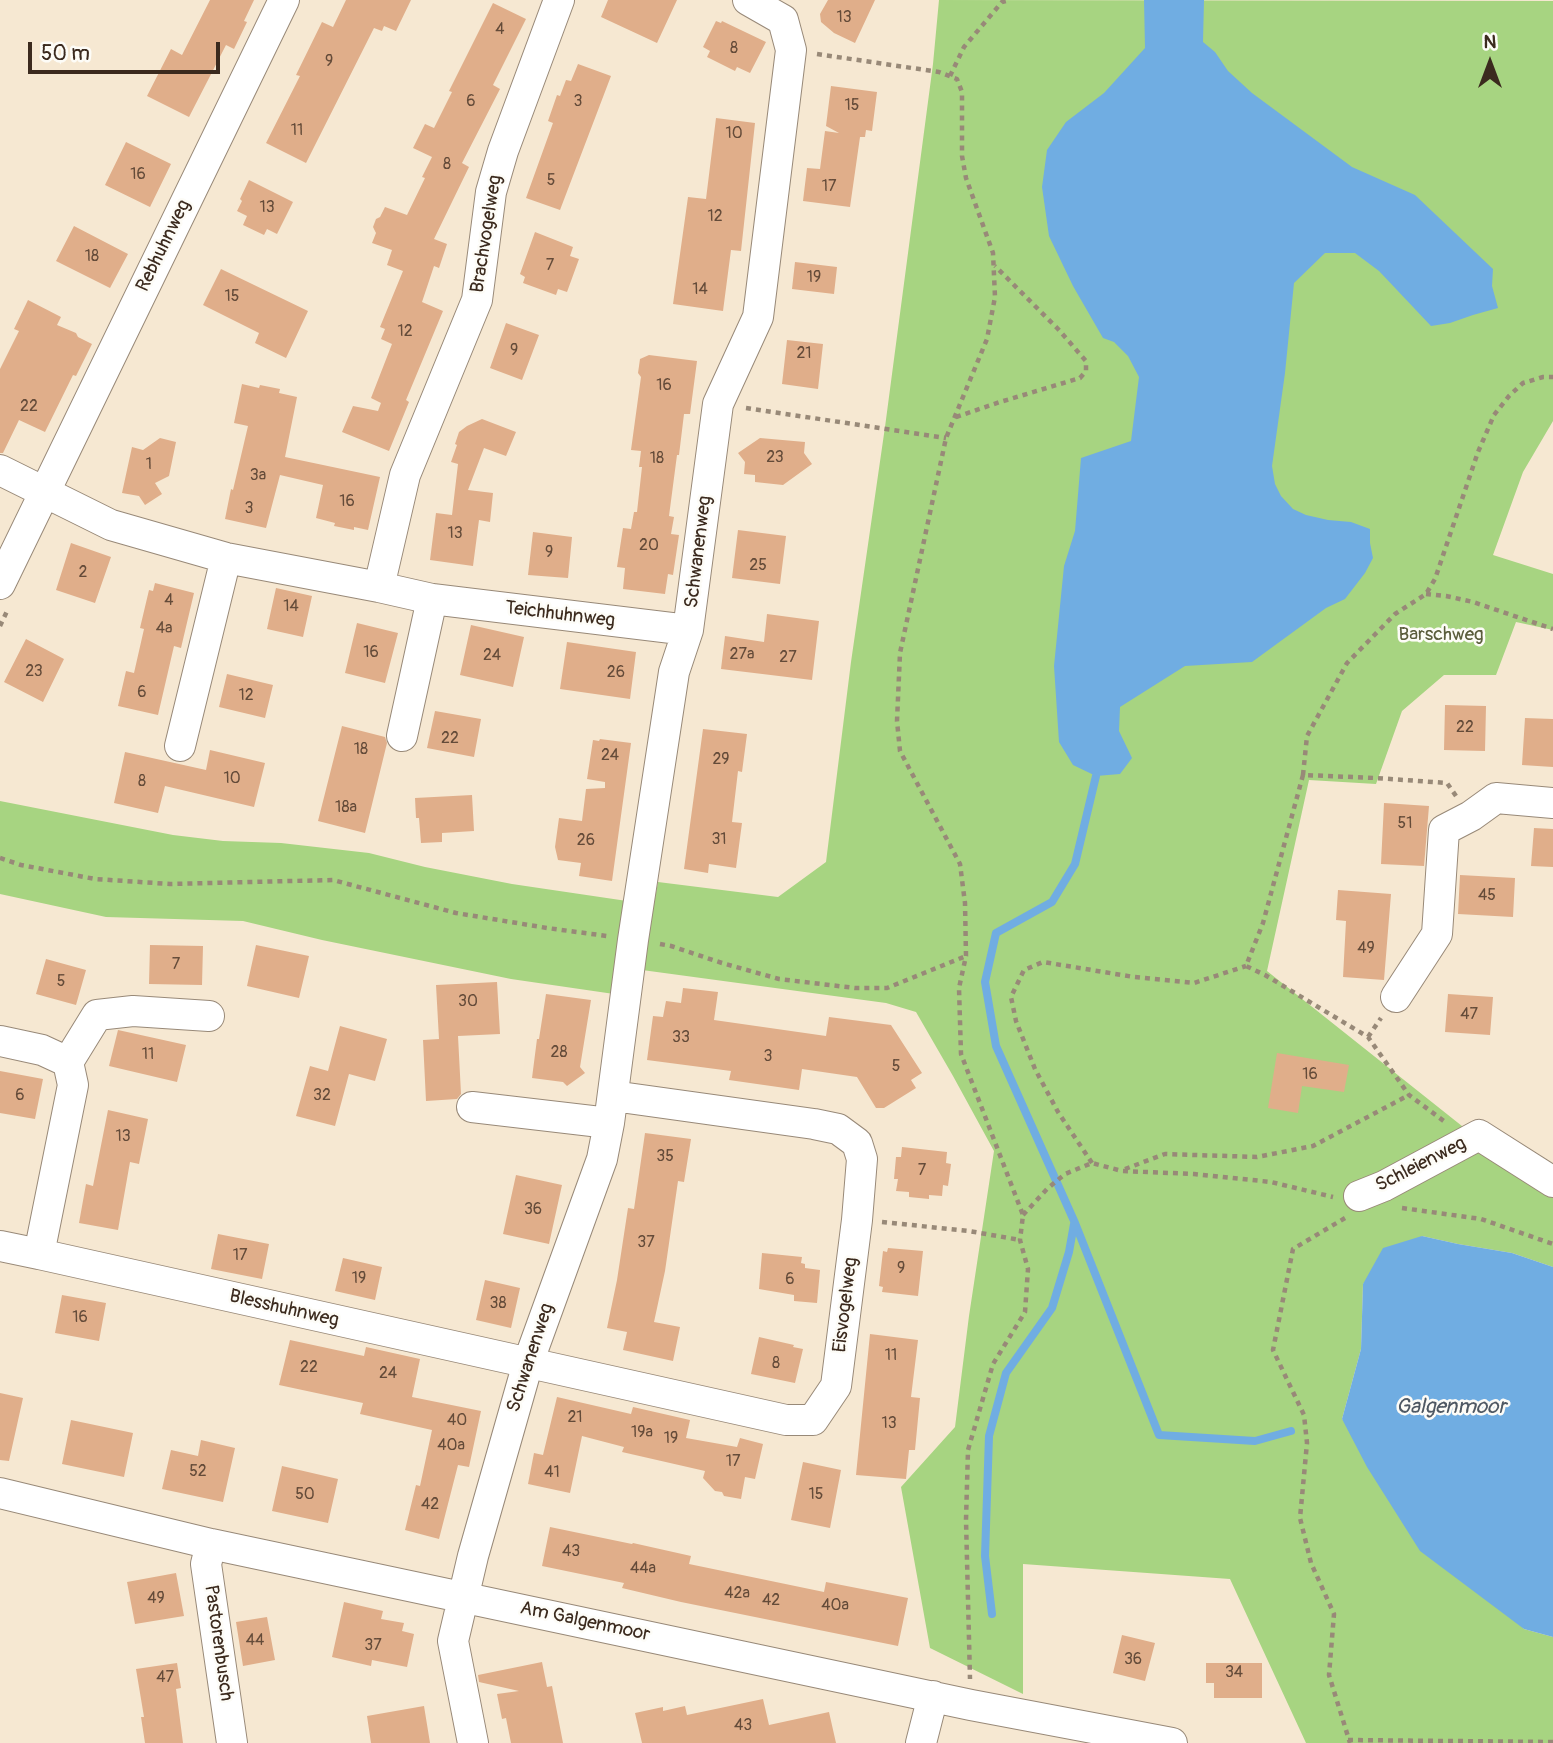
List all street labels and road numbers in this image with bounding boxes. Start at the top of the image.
street label: Brachvogelweg [466,174,508,294]
street label: Rebhuhnweg [132,196,196,296]
street label: Schwanenweg [681,495,717,609]
street label: Teichhuhnweg [504,597,616,633]
street label: Schleienweg [1372,1133,1470,1197]
street label: Eisvogelweg [829,1256,863,1354]
street label: Blesshuhnweg [227,1285,341,1333]
street label: Schwanenweg [503,1301,559,1415]
street label: Pastorenbusch [199,1583,237,1703]
street label: Am Galgenmoor [518,1597,652,1647]

